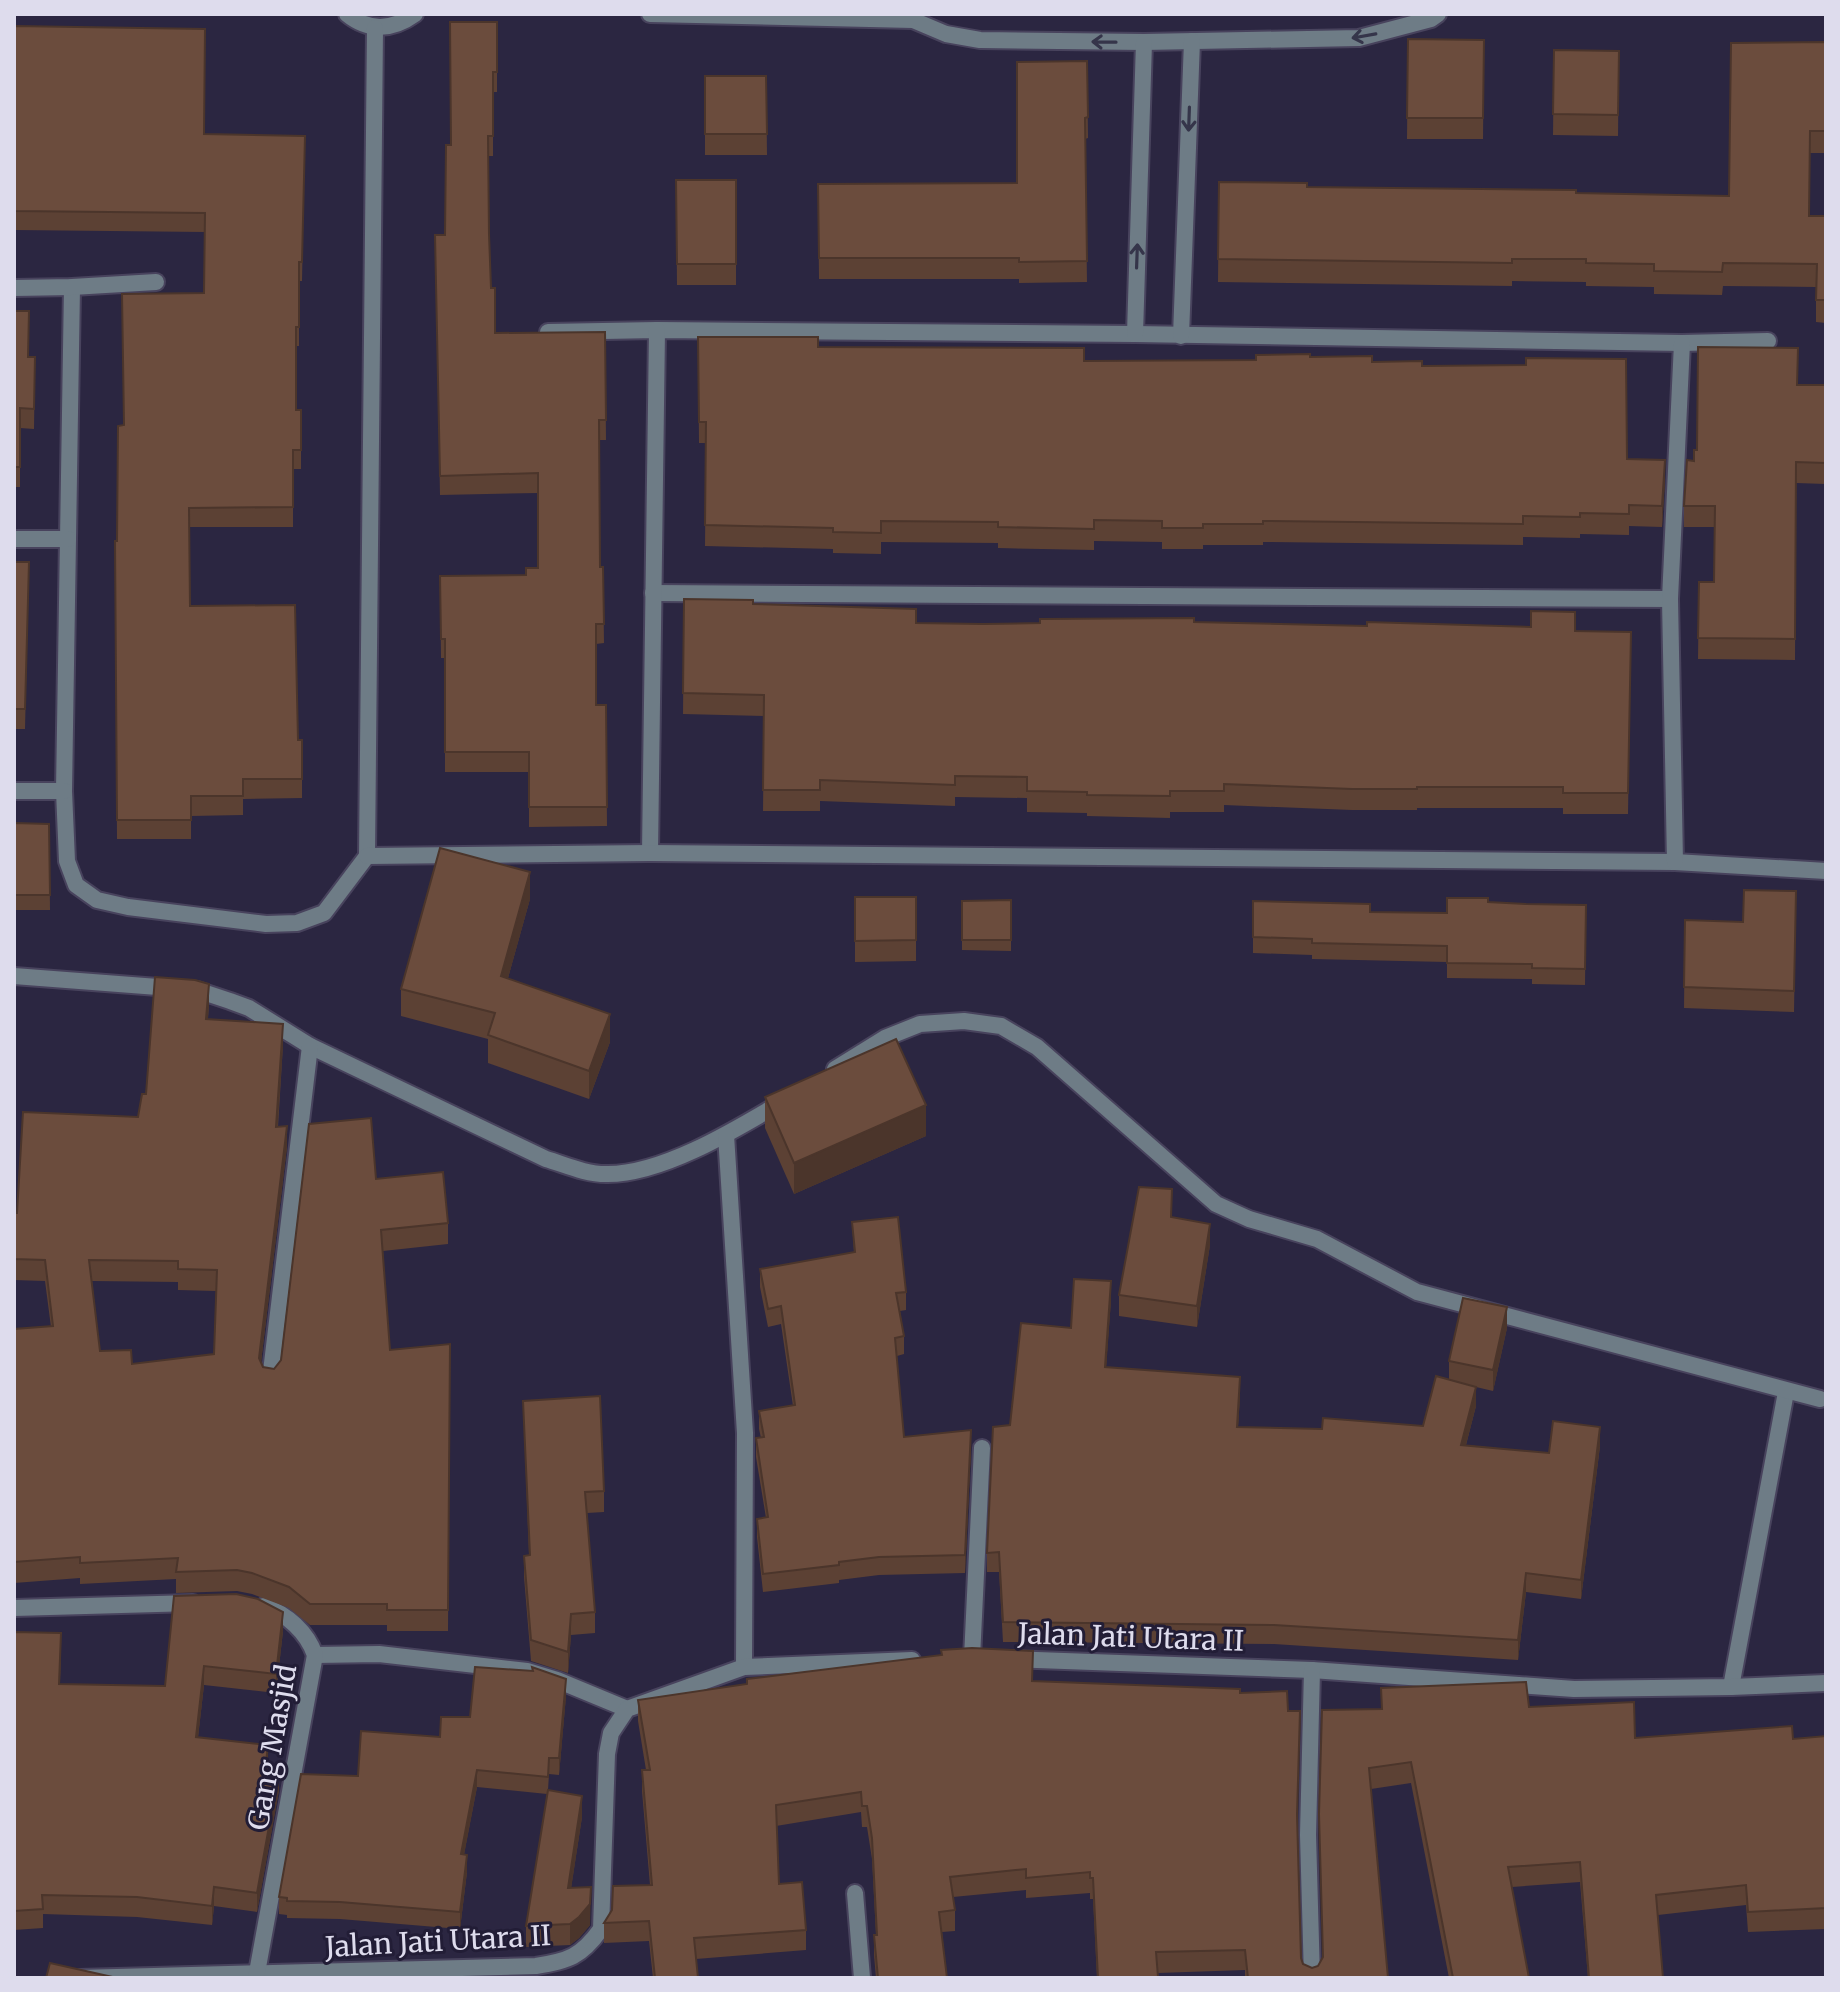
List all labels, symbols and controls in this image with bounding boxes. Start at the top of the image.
one-way arrow [1351,29,1377,44]
one-way arrow [1091,34,1118,50]
one-way arrow [1182,105,1197,132]
one-way arrow [1130,243,1145,270]
street label: Jalan Jati Utara II [1016,1615,1245,1659]
street label: Gang Masjid [240,1661,304,1833]
street label: Jalan Jati Utara II [323,1917,552,1965]

